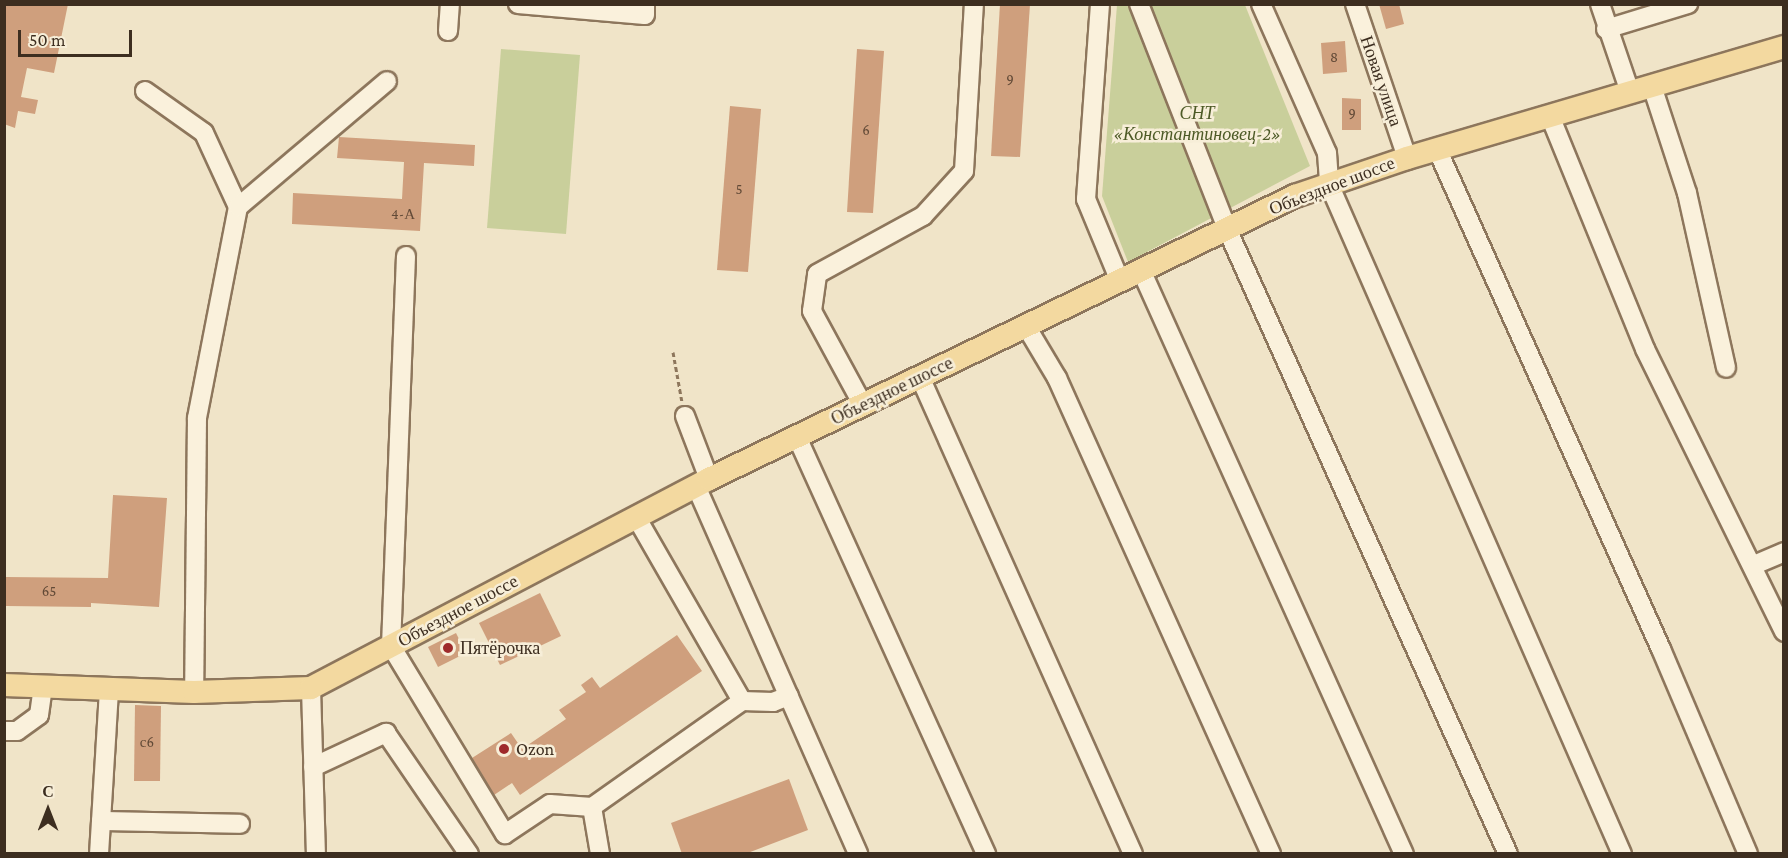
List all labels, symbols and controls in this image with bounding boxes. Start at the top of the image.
scale bar [21,18,135,56]
text: 50 m [29,30,66,50]
street label: Новая улица [1355,33,1407,129]
house number: 8 [1330,49,1338,67]
house number: 9 [1006,71,1014,89]
park label: СНТ «Константиновец-2» [1113,103,1281,146]
house number: 9 [1348,105,1356,123]
house number: 6 [862,122,870,140]
street label: Объездное шоссе [1266,152,1398,220]
house number: 5 [735,181,743,199]
house number: 4-А [391,206,415,224]
street label: Объездное шоссе [828,352,956,430]
street label: Объездное шоссе [394,570,522,652]
house number: 65 [42,583,56,601]
place label: Пятёрочка [460,637,540,659]
marker: Пятёрочка [441,641,455,655]
house number: с6 [140,734,154,752]
place label: Ozon [516,738,554,760]
marker: Ozon [497,742,511,756]
north arrow [18,780,78,840]
text: С [42,783,54,800]

